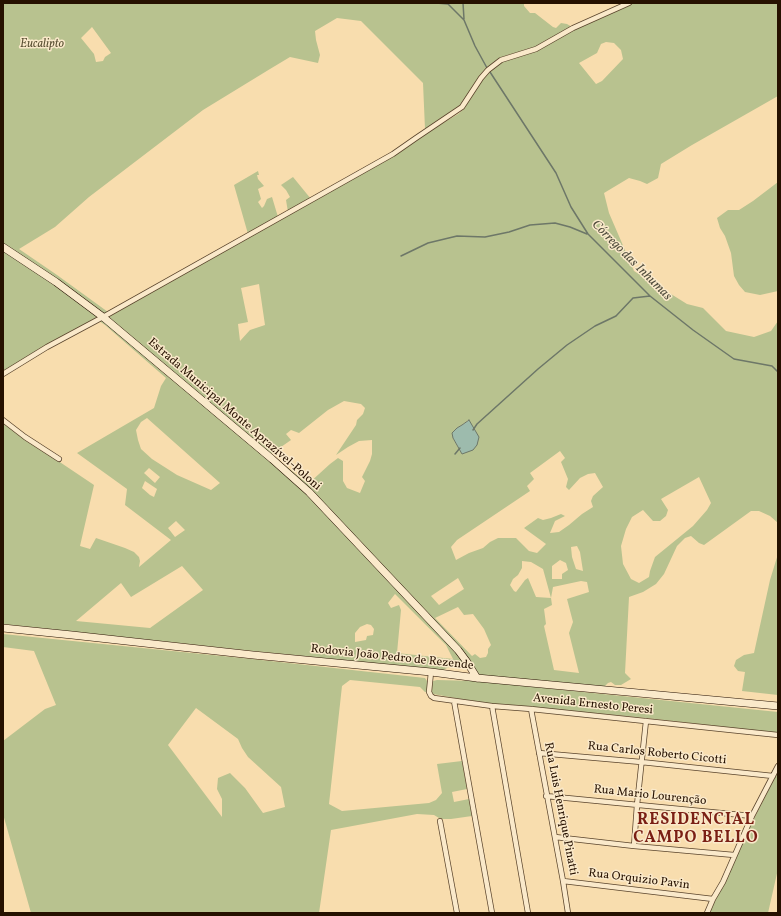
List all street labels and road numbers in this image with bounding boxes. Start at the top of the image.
street label: Estrada Municipal Monte Aprazível-Poloni [144,336,324,494]
street label: Rodovia João Pedro de Rezende [310,642,474,674]
street label: Avenida Ernesto Peresi [532,692,654,718]
street label: Rua Carlos Roberto Cicotti [587,740,727,768]
street label: Rua Luis Henrique Pinatti [540,741,580,877]
street label: Rua Mario Lourenção [593,783,707,809]
street label: Rua Orquizio Pavin [587,867,691,893]

